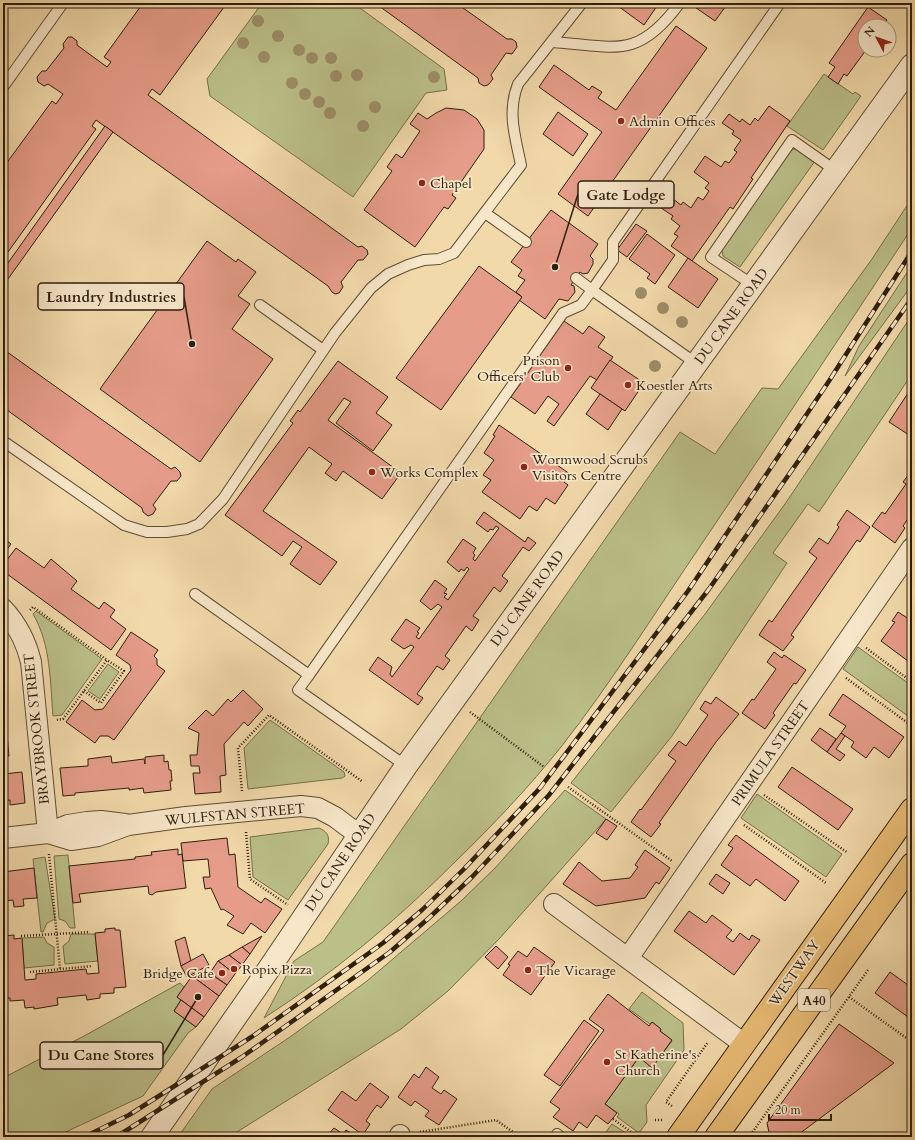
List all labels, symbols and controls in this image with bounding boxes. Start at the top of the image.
north arrow [857,18,897,58]
text: N [861,23,879,40]
place label: Admin Offices [629,112,716,131]
marker: Admin Offices [616,116,626,126]
place label: Chapel [430,174,472,193]
marker: Chapel [417,178,427,188]
callout: Gate Lodge [578,181,674,208]
text: Gate Lodge [586,185,666,205]
street label: DU CANE ROAD [690,264,773,368]
callout: Laundry Industries [38,283,184,310]
text: Laundry Industries [46,287,176,307]
place label: Prison Officers' Club [477,351,560,386]
marker: Prison Officers' Club [563,363,573,373]
place label: Koestler Arts [636,376,713,395]
marker: Koestler Arts [623,380,633,390]
place label: Wormwood Scrubs Visitors Centre [531,450,648,485]
marker: Wormwood Scrubs Visitors Centre [519,462,529,472]
place label: Works Complex [379,463,479,482]
marker: Works Complex [367,467,377,477]
street label: DU CANE ROAD [486,546,569,650]
street label: BRAYBROOK STREET [19,652,54,805]
street label: PRIMULA STREET [727,697,814,810]
street label: WULFSTAN STREET [163,799,306,830]
street label: DU CANE ROAD [300,809,380,915]
street label: WESTWAY [764,936,825,1011]
place label: Ropix Pizza [242,960,312,979]
place label: The Vicarage [536,961,616,980]
place label: Bridge Cafe [143,964,214,983]
marker: Ropix Pizza [229,964,239,974]
marker: The Vicarage [523,965,533,975]
marker: Bridge Cafe [217,968,227,978]
road number: A40 [798,989,830,1011]
callout: Du Cane Stores [40,1042,163,1069]
text: Du Cane Stores [48,1045,154,1065]
place label: St Katherine's Church [615,1045,697,1080]
marker: St Katherine's Church [602,1057,612,1067]
scale bar [769,1096,831,1122]
text: 20 m [775,1102,802,1118]

